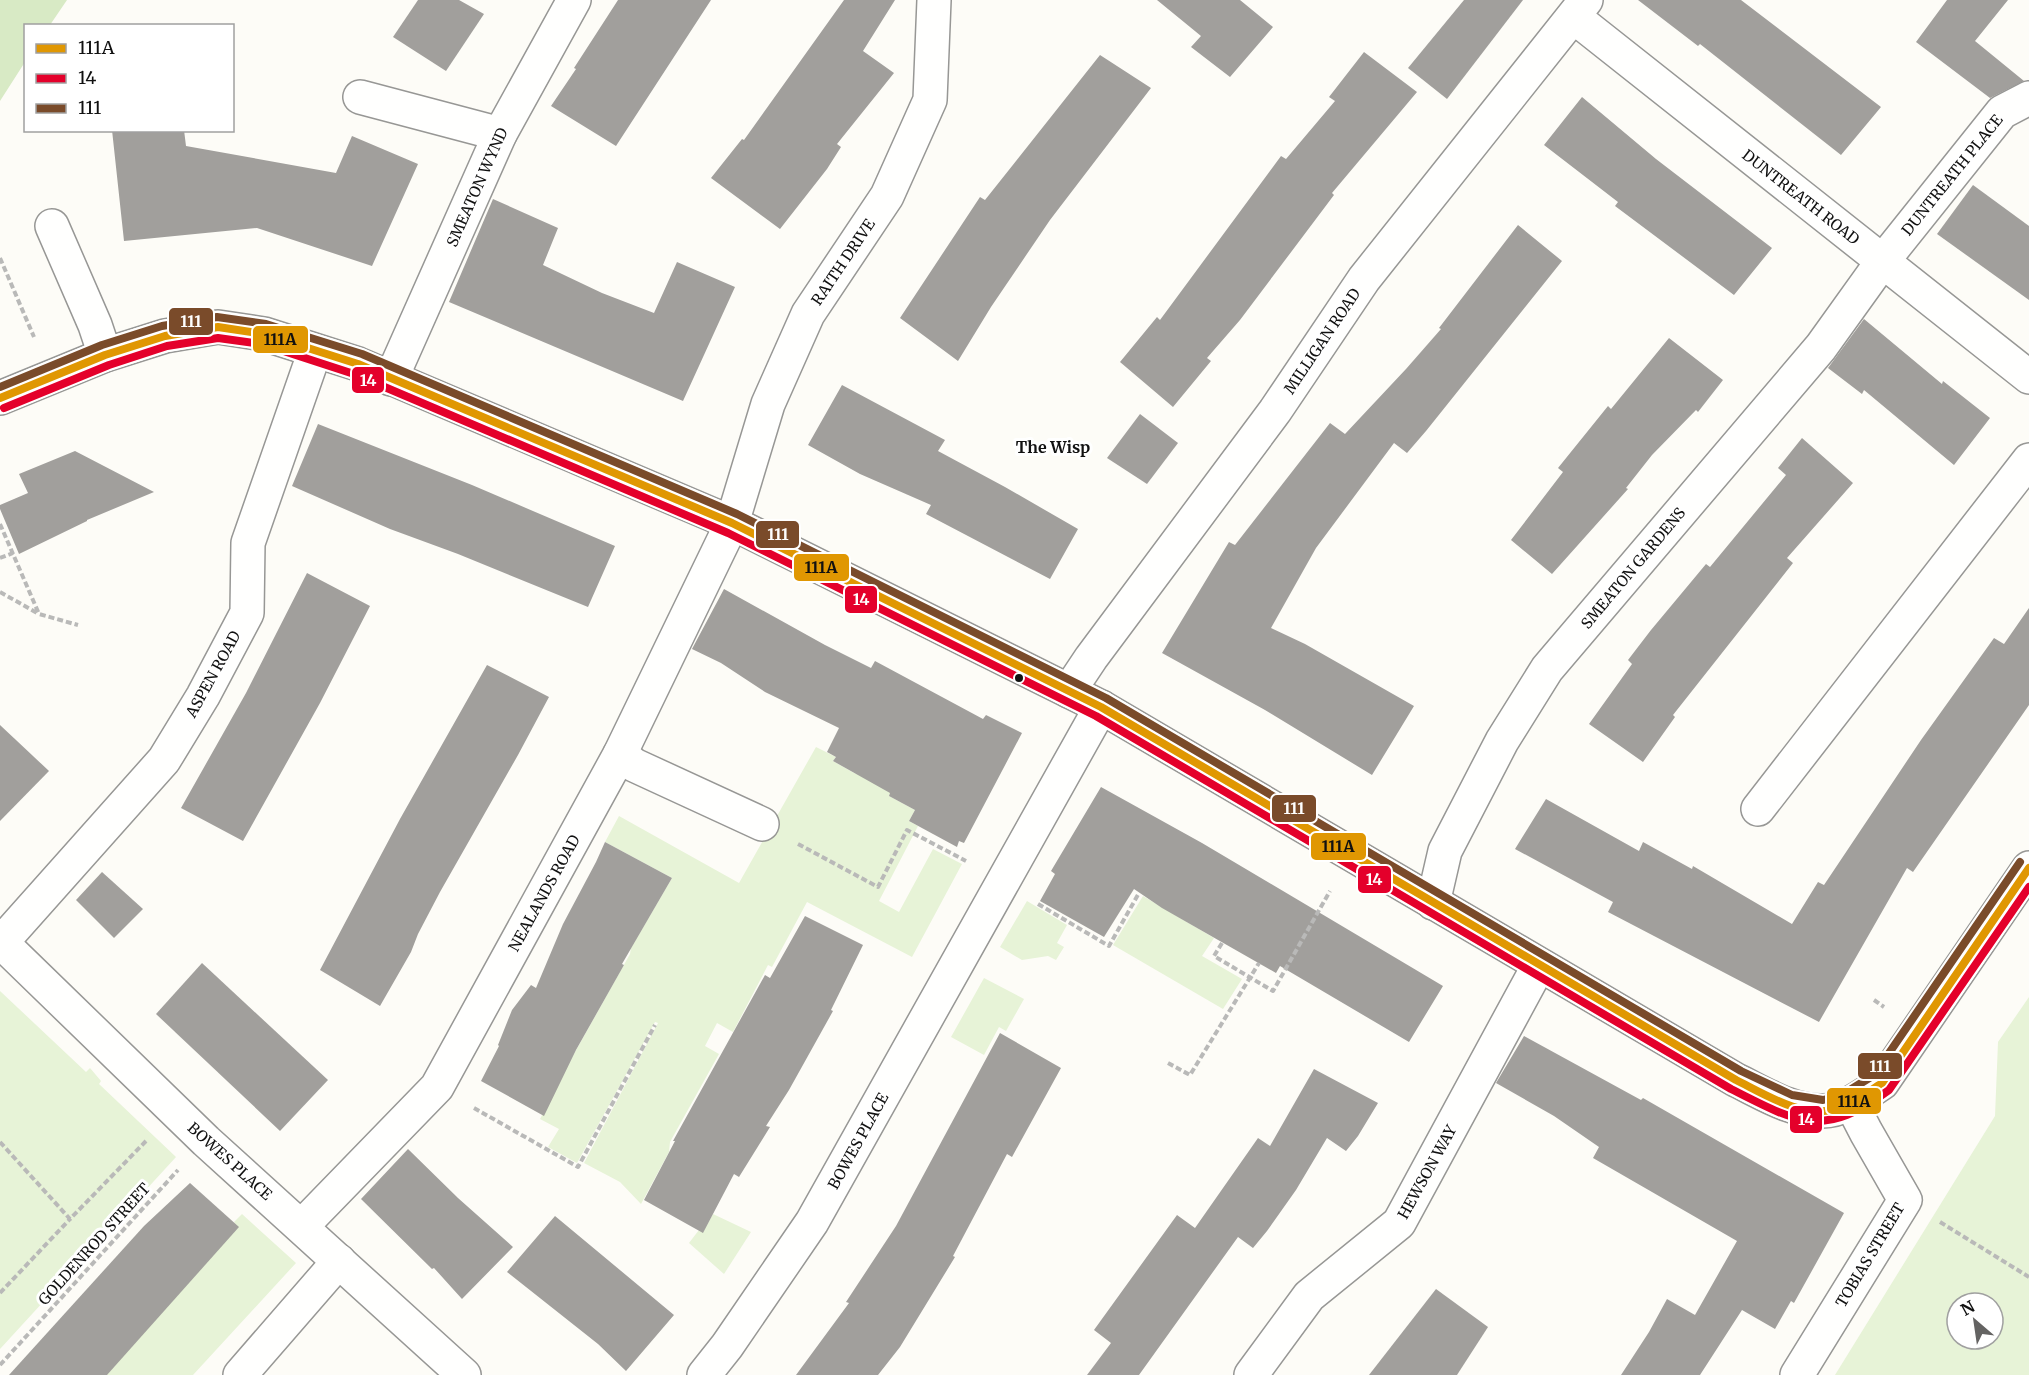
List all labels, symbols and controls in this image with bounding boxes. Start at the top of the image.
legend [24,24,234,132]
text: 111A [78,36,115,59]
text: 14 [78,66,96,89]
text: 111 [78,96,101,119]
street label: DUNTREATH PLACE [1897,110,2007,239]
street label: SMEATON WYND [442,124,512,250]
street label: DUNTREATH ROAD [1739,145,1863,249]
street label: RAITH DRIVE [807,215,879,309]
street label: MILLIGAN ROAD [1280,285,1364,397]
line badge: 111 [168,307,214,336]
text: 111 [180,311,202,331]
line badge: 111A [252,325,309,354]
text: 111A [263,329,297,349]
line badge: 14 [351,366,385,394]
text: 14 [360,370,376,390]
district label: The Wisp [1016,437,1090,457]
street label: SMEATON GARDENS [1577,503,1689,632]
line badge: 111 [755,520,800,549]
text: 111 [767,524,789,544]
line badge: 111A [793,553,850,582]
text: 111A [804,557,838,577]
line badge: 14 [844,585,878,614]
text: 14 [853,589,869,609]
street label: ASPEN ROAD [181,627,245,721]
unlabelled marker [1013,672,1025,684]
line badge: 111 [1271,794,1317,823]
text: 111 [1283,798,1305,818]
street label: NEALANDS ROAD [504,831,584,955]
line badge: 111A [1310,832,1367,861]
text: 111A [1321,836,1355,856]
line badge: 14 [1357,865,1392,894]
text: 14 [1366,869,1382,889]
line badge: 111 [1857,1052,1903,1080]
text: 111 [1869,1056,1891,1076]
line badge: 111A [1826,1087,1882,1115]
street label: BOWES PLACE [824,1089,893,1192]
text: 111A [1837,1091,1871,1111]
line badge: 14 [1789,1105,1823,1134]
text: 14 [1798,1109,1814,1129]
street label: BOWES PLACE [184,1118,277,1204]
street label: HEWSON WAY [1393,1122,1461,1222]
street label: GOLDENROD STREET [34,1179,154,1309]
street label: TOBIAS STREET [1831,1199,1909,1311]
north arrow [1945,1291,2005,1351]
text: N [1957,1296,1978,1320]

